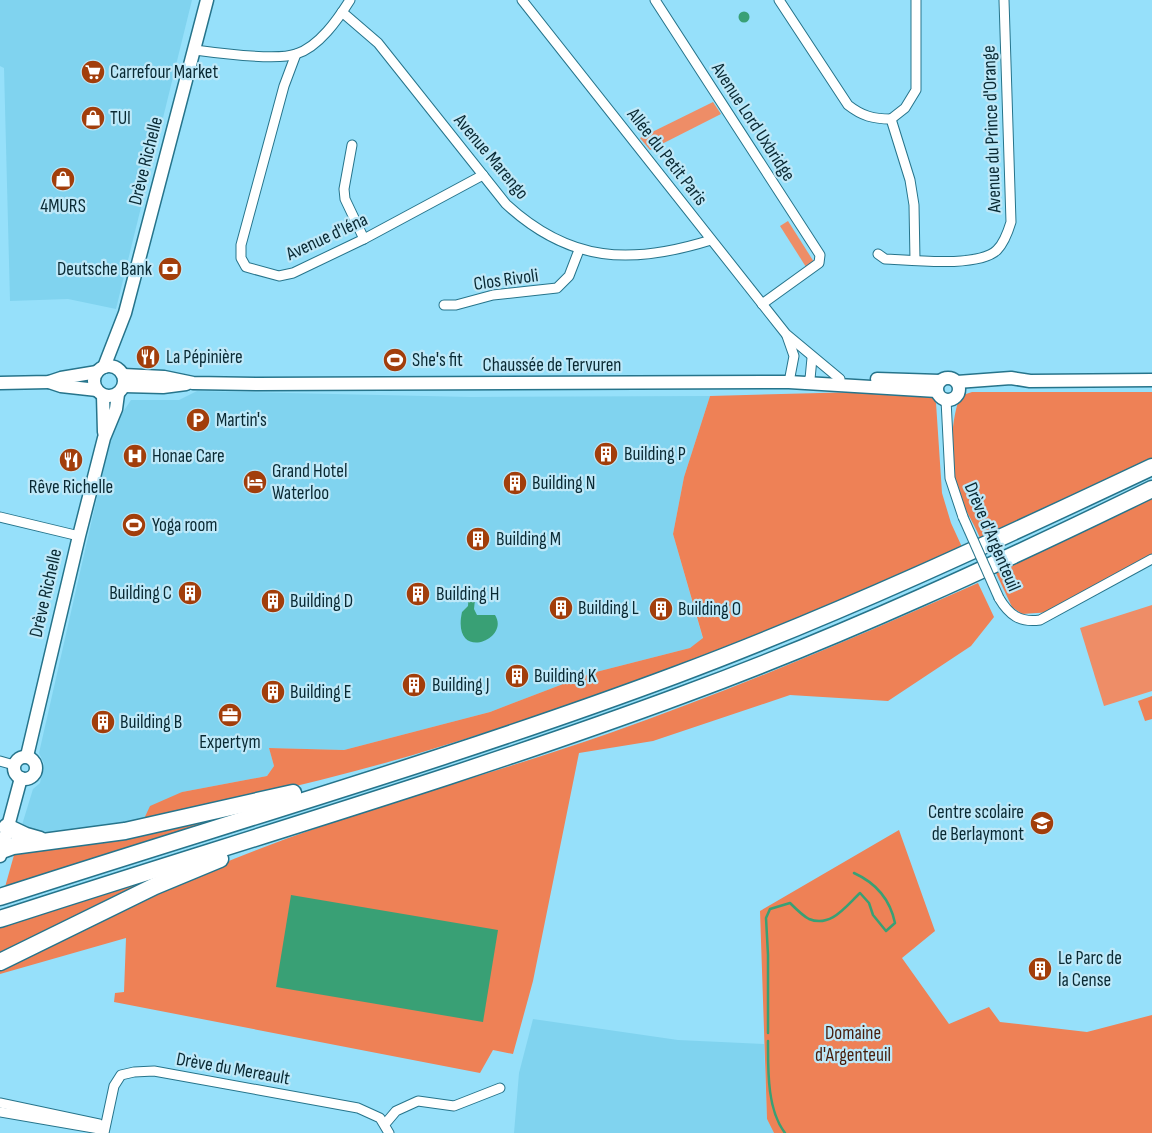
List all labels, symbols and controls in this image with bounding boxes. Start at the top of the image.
street label: Avenue du Prince d'Orange [978,45,1006,214]
street label: Avenue Lord Uxbridge [706,58,800,186]
supermarket icon: Carrefour Market [80,59,106,85]
place label: Carrefour Market [110,61,218,84]
street label: Allée du Petit Paris [621,103,712,210]
shop icon: TUI [80,105,106,131]
place label: TUI [110,107,131,130]
street label: Avenue Marengo [448,109,533,204]
street label: Drève Richelle [124,114,168,208]
shop icon: 4MURS [50,166,76,192]
place label: 4MURS [40,195,86,218]
street label: Avenue d'Iéna [282,208,371,266]
bank icon: Deutsche Bank [157,256,183,282]
place label: Deutsche Bank [57,258,153,281]
street label: Clos Rivoli [472,264,540,296]
restaurant icon: La Pépinière [135,344,161,370]
place label: La Pépinière [166,346,243,369]
sports icon: She's fit [382,347,408,373]
place label: She's fit [412,349,463,372]
street label: Chaussée de Tervuren [483,354,621,377]
parking icon: Martin's [185,407,211,433]
place label: Martin's [216,409,267,432]
building icon: Building P [593,441,619,467]
hospital icon: Honae Care [122,443,148,469]
place label: Building P [624,443,686,466]
place label: Honae Care [152,445,225,468]
restaurant icon: Rêve Richelle [58,447,84,473]
place label: Grand Hotel Waterloo [272,460,347,505]
hotel icon: Grand Hotel Waterloo [242,469,268,495]
building icon: Building N [502,470,528,496]
place label: Building N [532,472,595,495]
place label: Rêve Richelle [29,476,113,499]
street label: Drève d'Argenteuil [959,479,1025,595]
sports icon: Yoga room [121,512,147,538]
place label: Yoga room [152,514,218,537]
building icon: Building M [465,526,491,552]
place label: Building M [496,528,561,551]
street label: Drève Richelle [25,546,67,640]
building icon: Building C [177,580,203,606]
building icon: Building H [405,581,431,607]
place label: Building C [109,582,172,605]
place label: Building H [436,583,499,606]
building icon: Building D [260,588,286,614]
place label: Building D [290,590,353,613]
building icon: Building L [548,595,574,621]
building icon: Building O [648,596,674,622]
place label: Building L [578,597,639,620]
place label: Building O [678,598,741,621]
building icon: Building K [504,663,530,689]
place label: Building K [534,665,597,688]
building icon: Building J [401,672,427,698]
place label: Building J [432,674,490,697]
building icon: Building E [260,679,286,705]
place label: Building E [290,681,351,704]
office icon: Expertym [217,702,243,728]
building icon: Building B [90,709,116,735]
place label: Building B [120,711,182,734]
place label: Expertym [199,731,261,754]
place label: Centre scolaire de Berlaymont [928,801,1024,846]
school or university icon: Centre scolaire de Berlaymont [1029,810,1055,836]
place label: Le Parc de la Cense [1058,947,1122,992]
building icon: Le Parc de la Cense [1027,956,1053,982]
park label: Domaine d'Argenteuil [815,1022,891,1067]
street label: Drève du Mereault [174,1048,292,1090]

